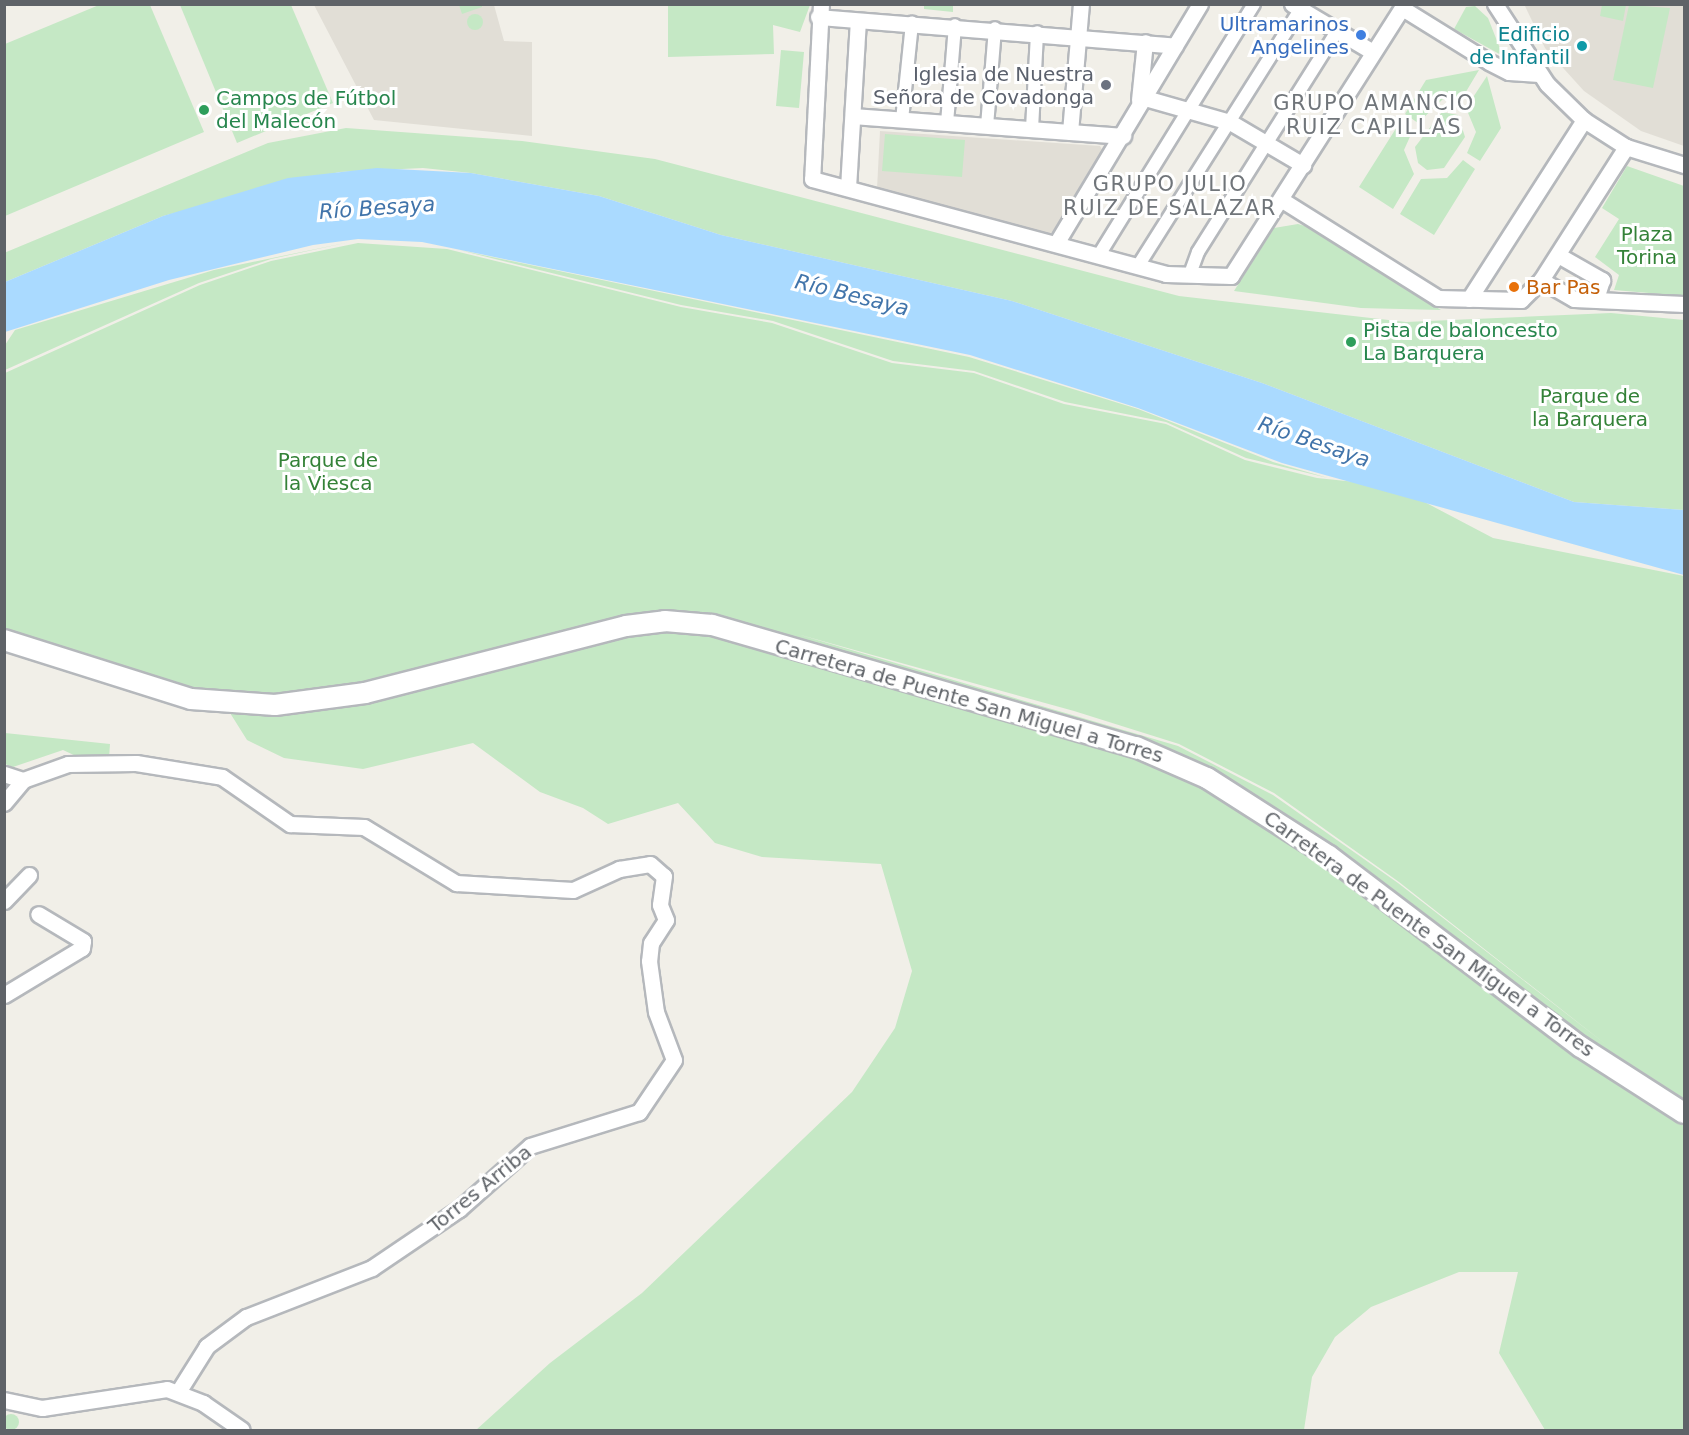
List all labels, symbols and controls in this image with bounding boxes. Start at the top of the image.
place label: Ultramarinos Angelines [1220,12,1349,59]
place label: Edificio de Infantil [1469,22,1570,69]
marker: Ultramarinos Angelines [1354,28,1368,42]
marker: Edificio de Infantil [1575,39,1589,53]
place label: Iglesia de Nuestra Señora de Covadonga [873,62,1094,109]
marker: Iglesia de Nuestra Señora de Covadonga [1099,78,1113,92]
place label: Campos de Fútbol del Malecón [216,86,396,133]
district label: GRUPO AMANCIO RUIZ CAPILLAS [1273,90,1475,140]
marker: Campos de Fútbol del Malecón [197,103,211,117]
district label: GRUPO JULIO RUIZ DE SALAZAR [1063,171,1277,221]
water label: Río Besaya [318,191,436,225]
park label: Plaza Torina [1617,223,1677,270]
water label: Río Besaya [792,269,912,321]
place label: Bar Pas [1526,275,1600,299]
marker: Bar Pas [1507,280,1521,294]
place label: Pista de baloncesto La Barquera [1363,318,1558,365]
marker: Pista de baloncesto La Barquera [1344,335,1358,349]
park label: Parque de la Barquera [1532,385,1648,432]
water label: Río Besaya [1255,411,1373,473]
park label: Parque de la Viesca [278,448,378,495]
street label: Carretera de Puente San Miguel a Torres [772,634,1166,768]
street label: Carretera de Puente San Miguel a Torres [1259,806,1599,1062]
street label: Torres Arriba [423,1140,537,1238]

